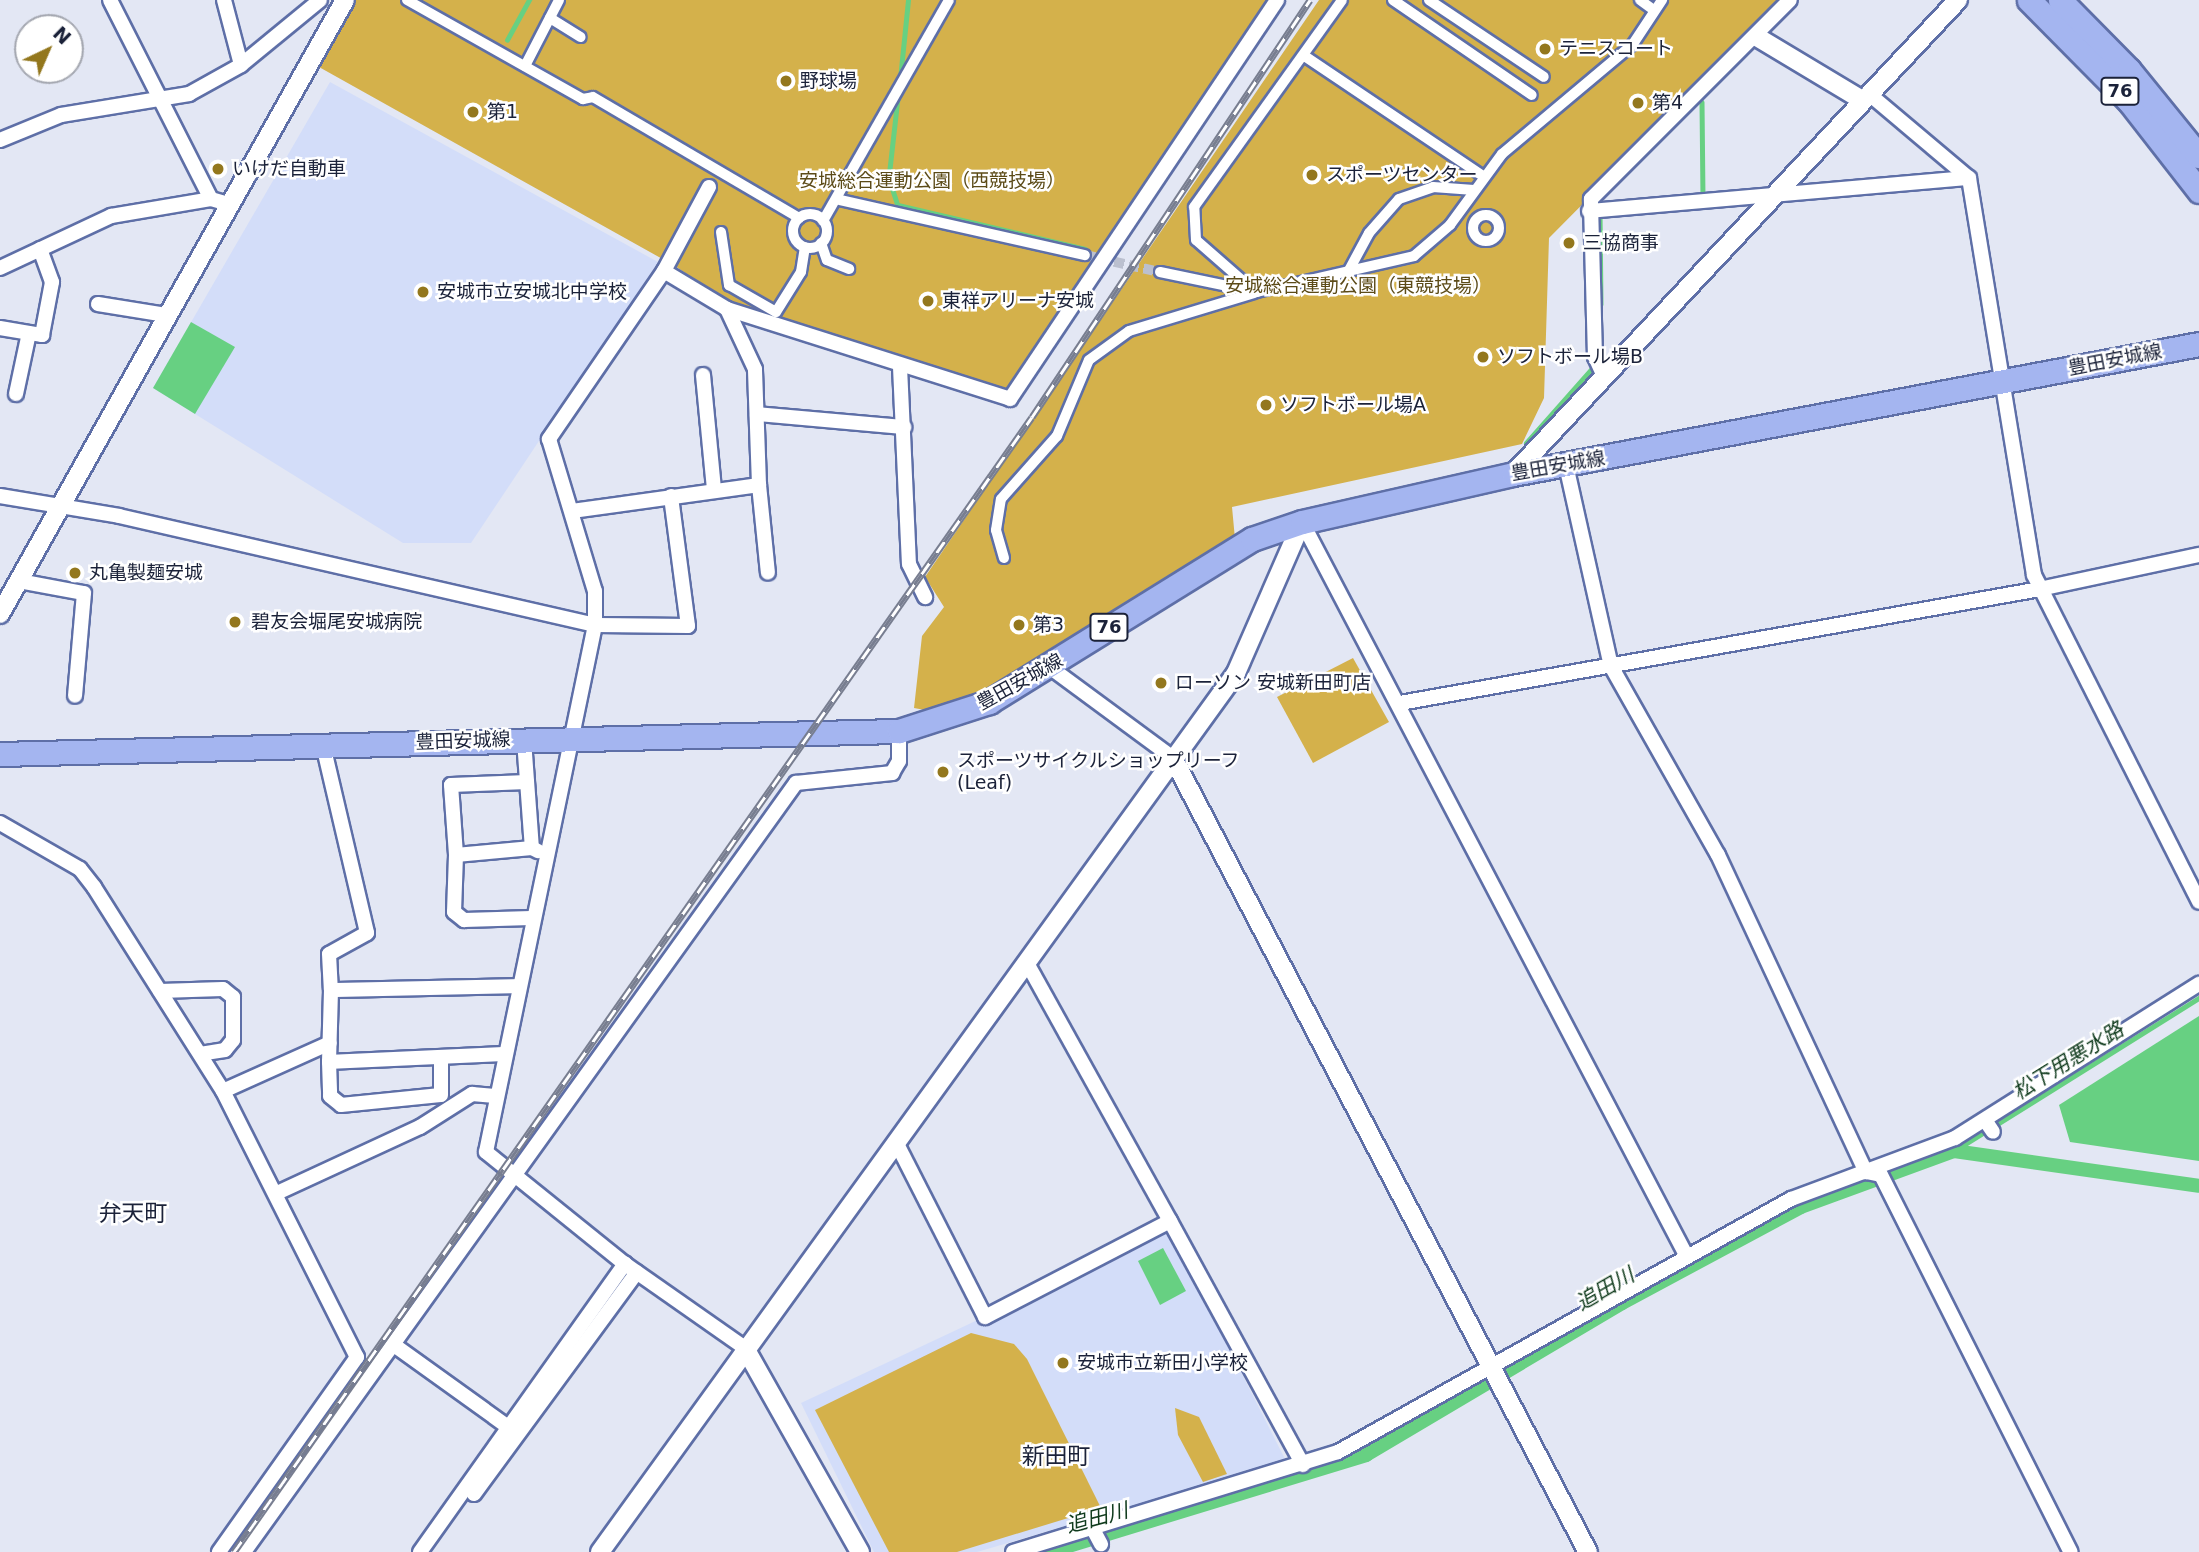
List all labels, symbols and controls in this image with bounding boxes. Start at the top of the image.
north arrow [14,14,84,84]
text: N [49,22,76,49]
place label: テニスコート [1559,38,1673,60]
marker: テニスコート [1537,41,1553,57]
place label: 野球場 [800,70,857,92]
marker: 野球場 [778,73,794,89]
road number: 76 [2099,76,2141,106]
place label: 第4 [1652,92,1683,114]
marker: 第4 [1630,95,1646,111]
place label: 第1 [487,101,518,123]
marker: 第1 [465,104,481,120]
place label: いけだ自動車 [232,158,346,180]
marker: いけだ自動車 [210,161,226,177]
place label: スポーツセンター [1326,164,1478,186]
marker: スポーツセンター [1304,167,1320,183]
park label: 安城総合運動公園（西競技場） [799,170,1065,192]
place label: 三協商事 [1583,232,1659,254]
marker: 三協商事 [1561,235,1577,251]
park label: 安城総合運動公園（東競技場） [1225,275,1491,297]
place label: 安城市立安城北中学校 [437,281,627,303]
marker: 安城市立安城北中学校 [415,284,431,300]
place label: 東祥アリーナ安城 [942,290,1094,312]
marker: 東祥アリーナ安城 [920,293,936,309]
street label: 豊田安城線 [2066,340,2164,380]
place label: ソフトボール場B [1497,346,1643,368]
marker: ソフトボール場B [1475,349,1491,365]
place label: ソフトボール場A [1280,394,1426,416]
marker: ソフトボール場A [1258,397,1274,413]
street label: 豊田安城線 [1509,447,1607,485]
place label: 丸亀製麺安城 [89,562,203,584]
marker: 丸亀製麺安城 [67,565,83,581]
place label: 碧友会堀尾安城病院 [251,611,422,633]
marker: 碧友会堀尾安城病院 [225,612,245,632]
road number: 76 [1088,612,1130,642]
place label: 第3 [1033,614,1064,636]
marker: 第3 [1011,617,1027,633]
street label: 豊田安城線 [973,649,1067,715]
place label: ローソン 安城新田町店 [1175,672,1371,694]
marker: ローソン 安城新田町店 [1153,675,1169,691]
street label: 豊田安城線 [415,728,511,754]
place label: スポーツサイクルショップリーフ (Leaf) [957,750,1242,794]
marker: スポーツサイクルショップリーフ (Leaf) [935,764,951,780]
water label: 松下用悪水路 [2008,1017,2128,1105]
district label: 弁天町 [99,1199,167,1227]
water label: 追田川 [1571,1262,1639,1316]
place label: 安城市立新田小学校 [1077,1352,1248,1374]
marker: 安城市立新田小学校 [1055,1355,1071,1371]
district label: 新田町 [1022,1442,1090,1470]
water label: 追田川 [1063,1498,1131,1538]

